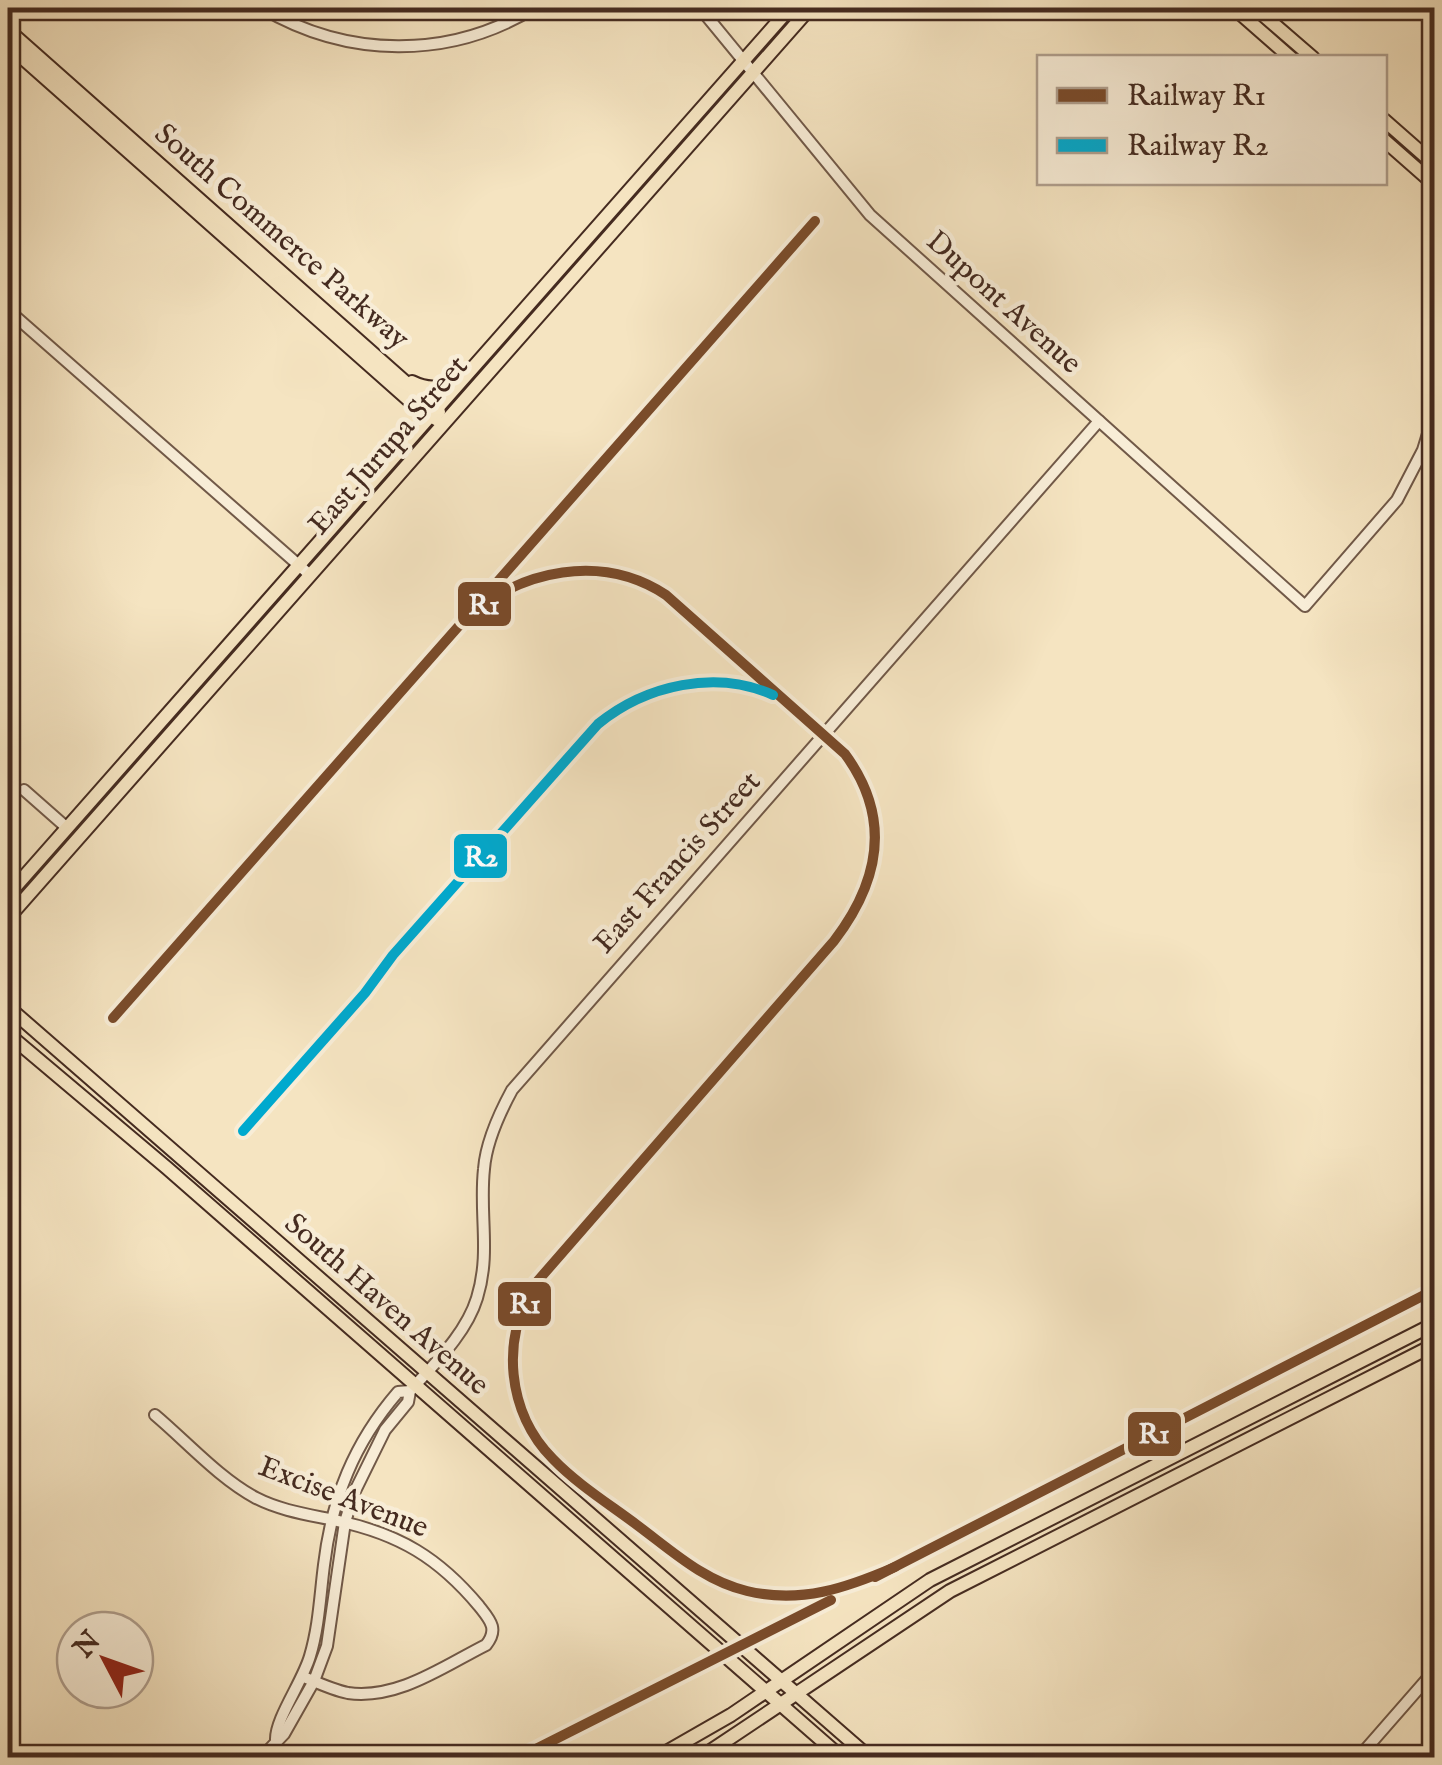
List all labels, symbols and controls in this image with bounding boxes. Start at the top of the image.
legend [1037,55,1387,185]
text: Railway R1 [1127,78,1266,116]
street label: South Commerce Parkway [146,116,417,358]
text: Railway R2 [1127,128,1269,166]
street label: Dupont Avenue [917,223,1089,383]
street label: East Jurupa Street [301,349,477,543]
line badge: R1 [456,580,513,628]
text: R1 [468,589,500,624]
street label: East Francis Street [586,764,770,962]
line badge: R2 [452,832,509,880]
text: R2 [464,841,498,876]
street label: South Haven Avenue [276,1206,496,1404]
line badge: R1 [496,1280,553,1328]
text: R1 [509,1288,541,1323]
line badge: R1 [1126,1410,1183,1458]
text: R1 [1138,1418,1170,1453]
street label: Excise Avenue [253,1448,433,1548]
north arrow [55,1610,155,1710]
text: N [66,1625,109,1667]

